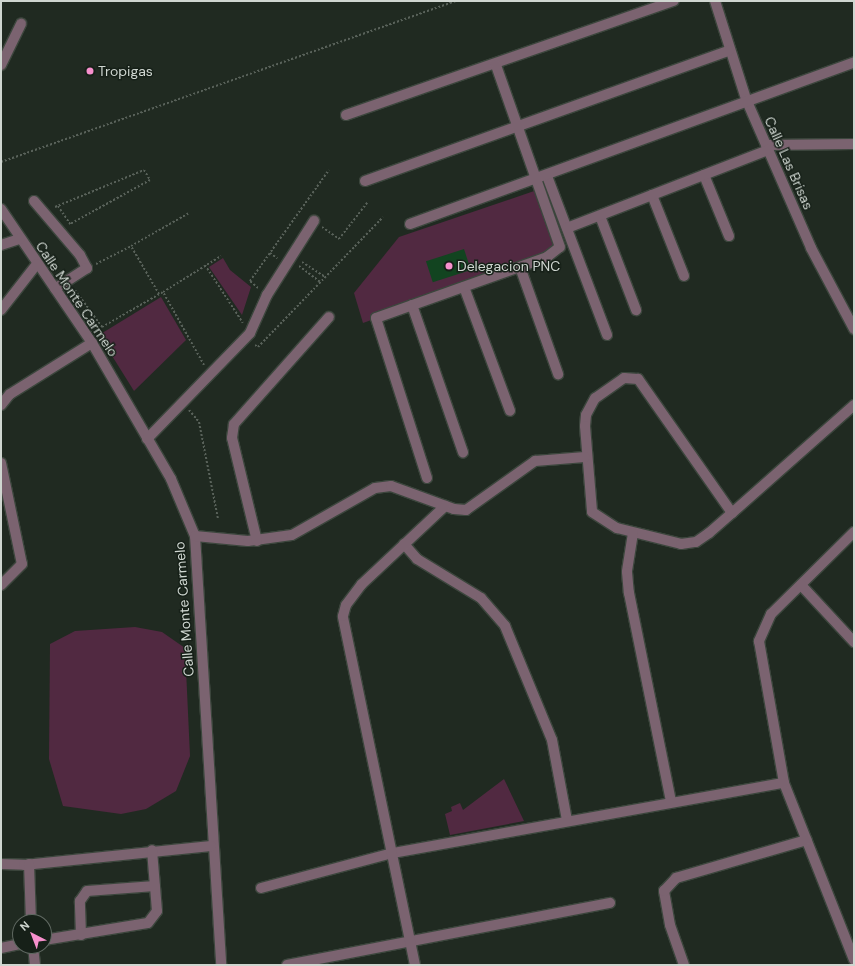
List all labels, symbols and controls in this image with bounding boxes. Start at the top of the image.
place label: Tropigas [98,63,153,79]
marker: Tropigas [85,66,95,76]
street label: Calle Las Brisas [761,114,817,212]
street label: Calle Monte Carmelo [32,238,122,360]
place label: Delegacion PNC [457,258,560,274]
marker: Delegacion PNC [444,261,454,271]
street label: Calle Monte Carmelo [171,541,197,677]
north arrow [12,914,52,954]
text: N [17,918,32,934]

